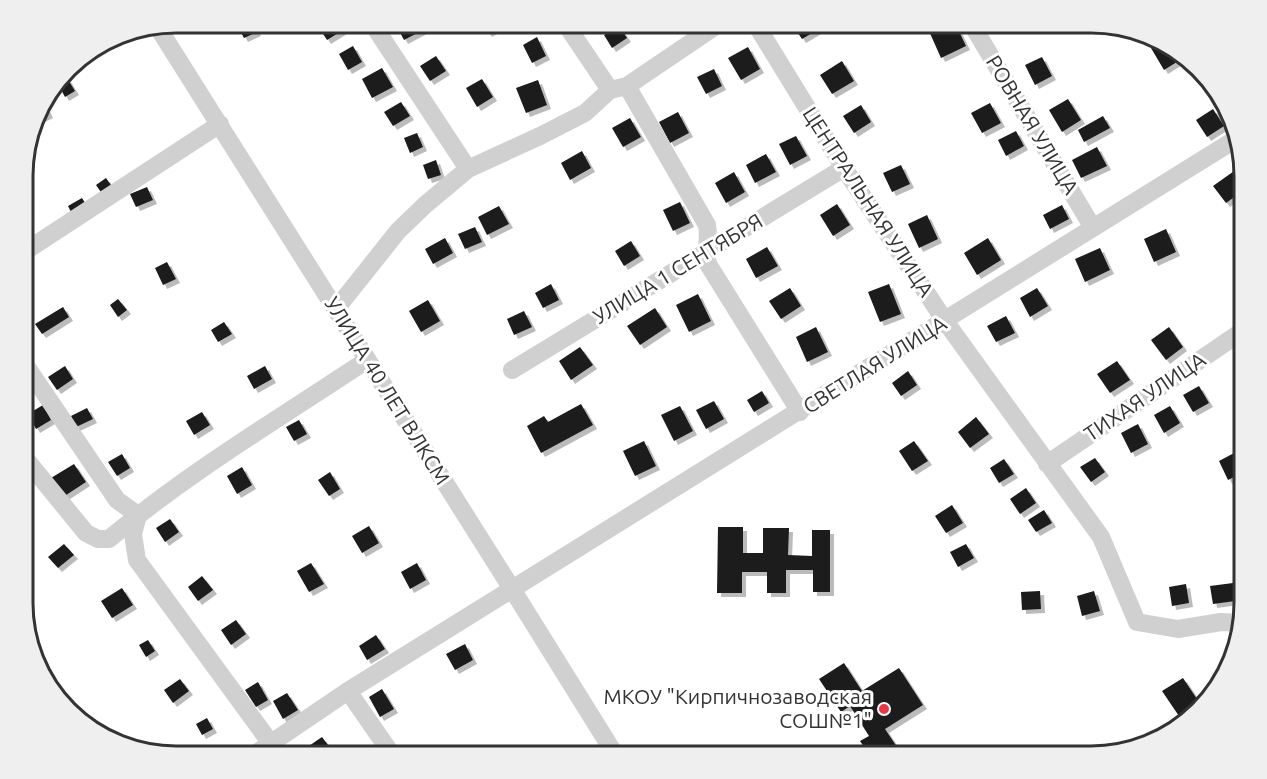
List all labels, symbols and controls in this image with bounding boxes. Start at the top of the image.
street label: РОВНАЯ УЛИЦА [982,51,1084,199]
street label: ЦЕНТРАЛЬНАЯ УЛИЦА [798,102,939,301]
street label: УЛИЦА 1 СЕНТЯБРЯ [588,208,767,328]
street label: УЛИЦА 40 ЛЕТ ВЛКСМ [320,292,455,489]
street label: СВЕТЛАЯ УЛИЦА [798,310,951,418]
street label: ТИХАЯ УЛИЦА [1079,347,1210,446]
place label: МКОУ "Кирпичнозаводская СОШ№1" [604,684,872,732]
marker: МКОУ "Кирпичнозаводская СОШ№1" [877,702,891,716]

